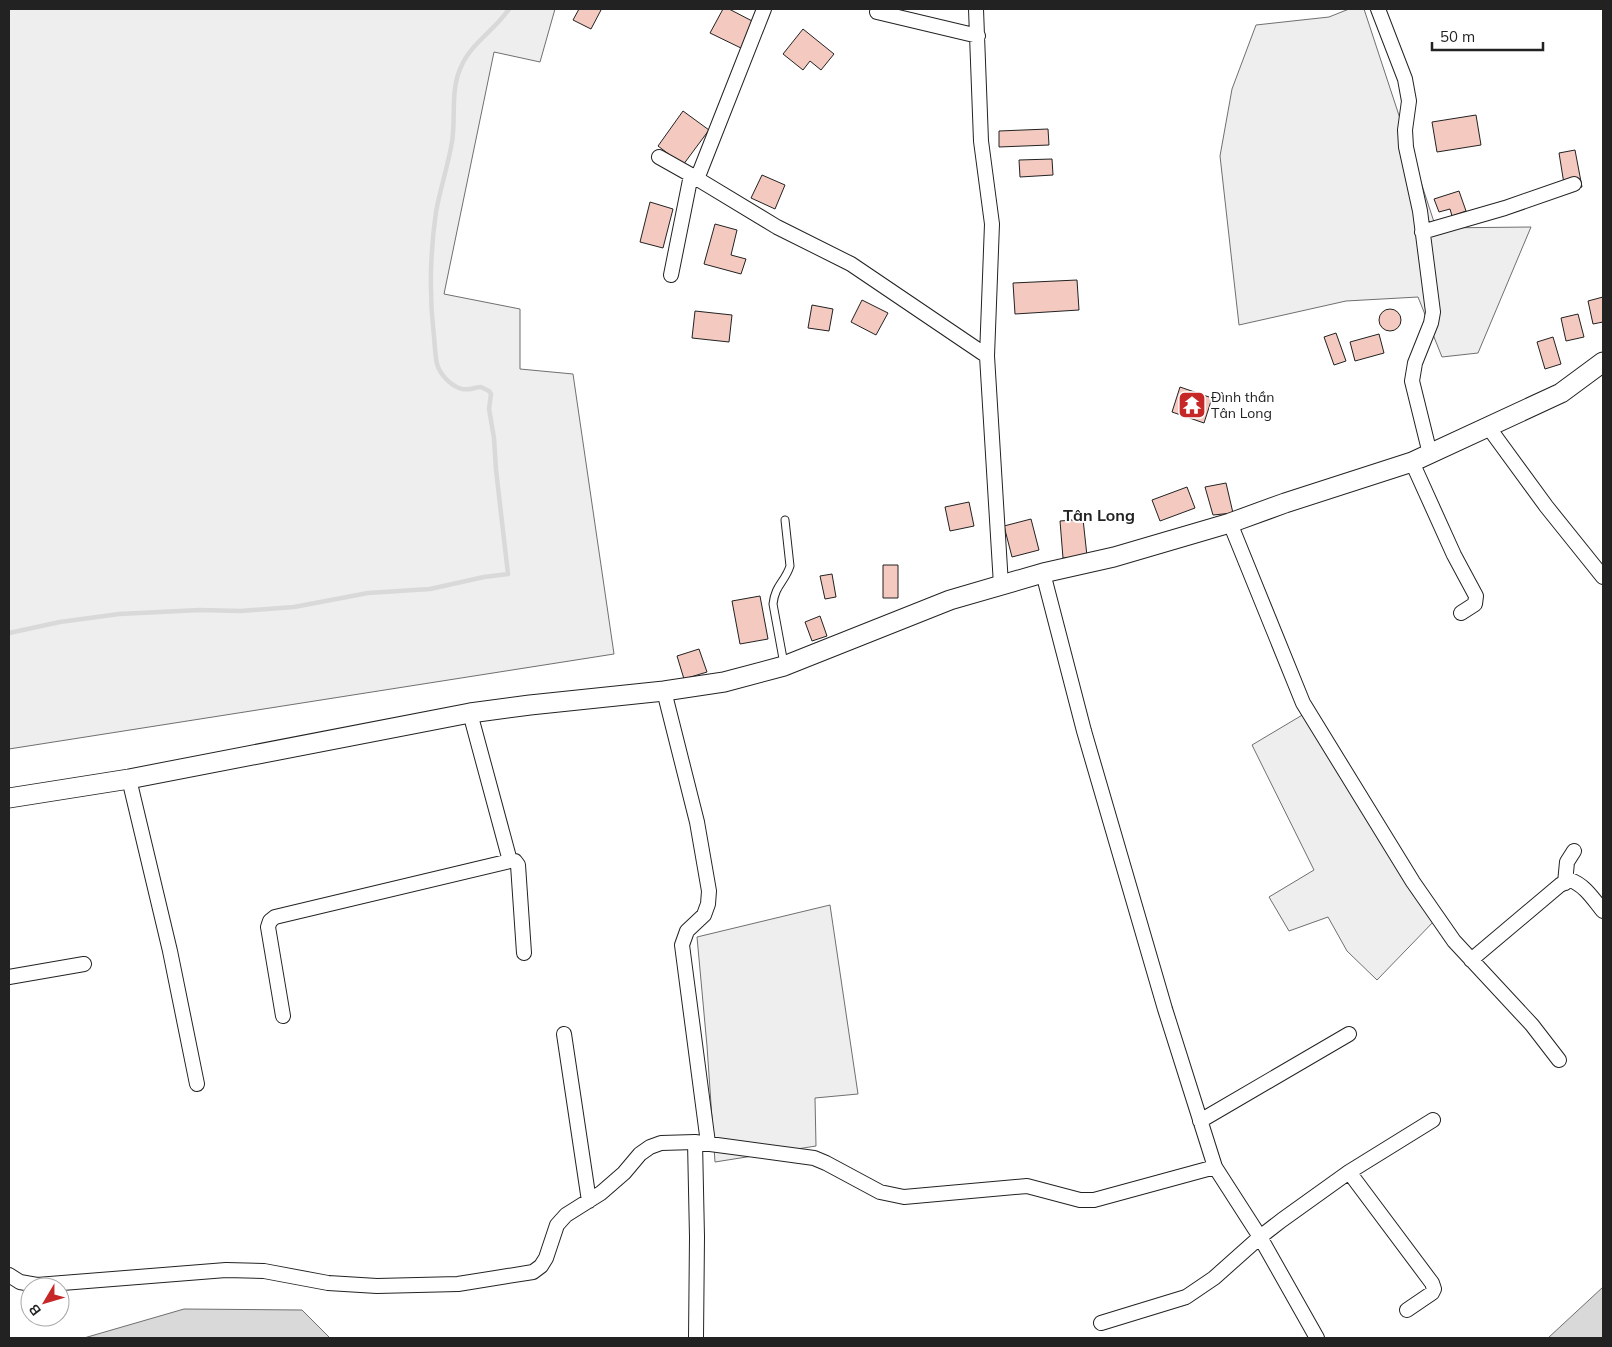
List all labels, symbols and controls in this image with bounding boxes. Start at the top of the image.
scale bar [1432,20,1543,52]
text: 50 m [1440,27,1475,46]
place label: Đình thần Tân Long [1211,388,1275,422]
temple icon: Đình thần Tân Long [1177,390,1207,420]
district label: Tân Long [1063,505,1135,525]
north arrow [20,1277,70,1327]
text: B [24,1300,45,1319]

